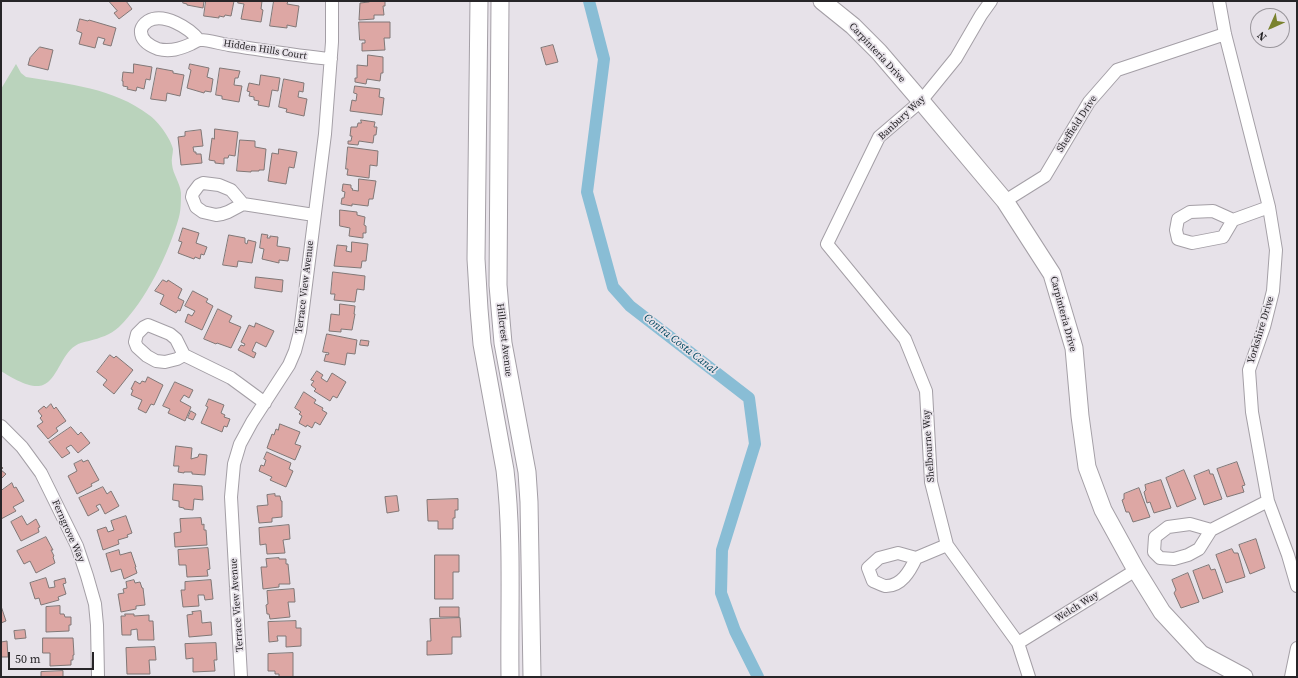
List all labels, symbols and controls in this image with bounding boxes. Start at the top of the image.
north arrow [1250,8,1290,48]
street label: Carpinteria Drive [846,21,908,85]
text: N [1254,28,1270,44]
street label: Hidden Hills Court [222,37,308,63]
street label: Banbury Way [876,93,928,143]
street label: Sheffield Drive [1054,93,1100,155]
street label: Terrace View Avenue [293,240,317,334]
street label: Carpinteria Drive [1047,275,1079,353]
street label: Yorkshire Drive [1245,295,1277,365]
street label: Hillcrest Avenue [494,303,514,377]
water label: Contra Costa Canal [641,311,719,377]
street label: Shelbourne Way [920,409,938,483]
street label: Ferngrove Way [49,498,87,564]
street label: Terrace View Avenue [228,558,246,652]
street label: Welch Way [1053,589,1101,625]
scale bar [10,644,96,670]
text: 50 m [15,651,41,667]

